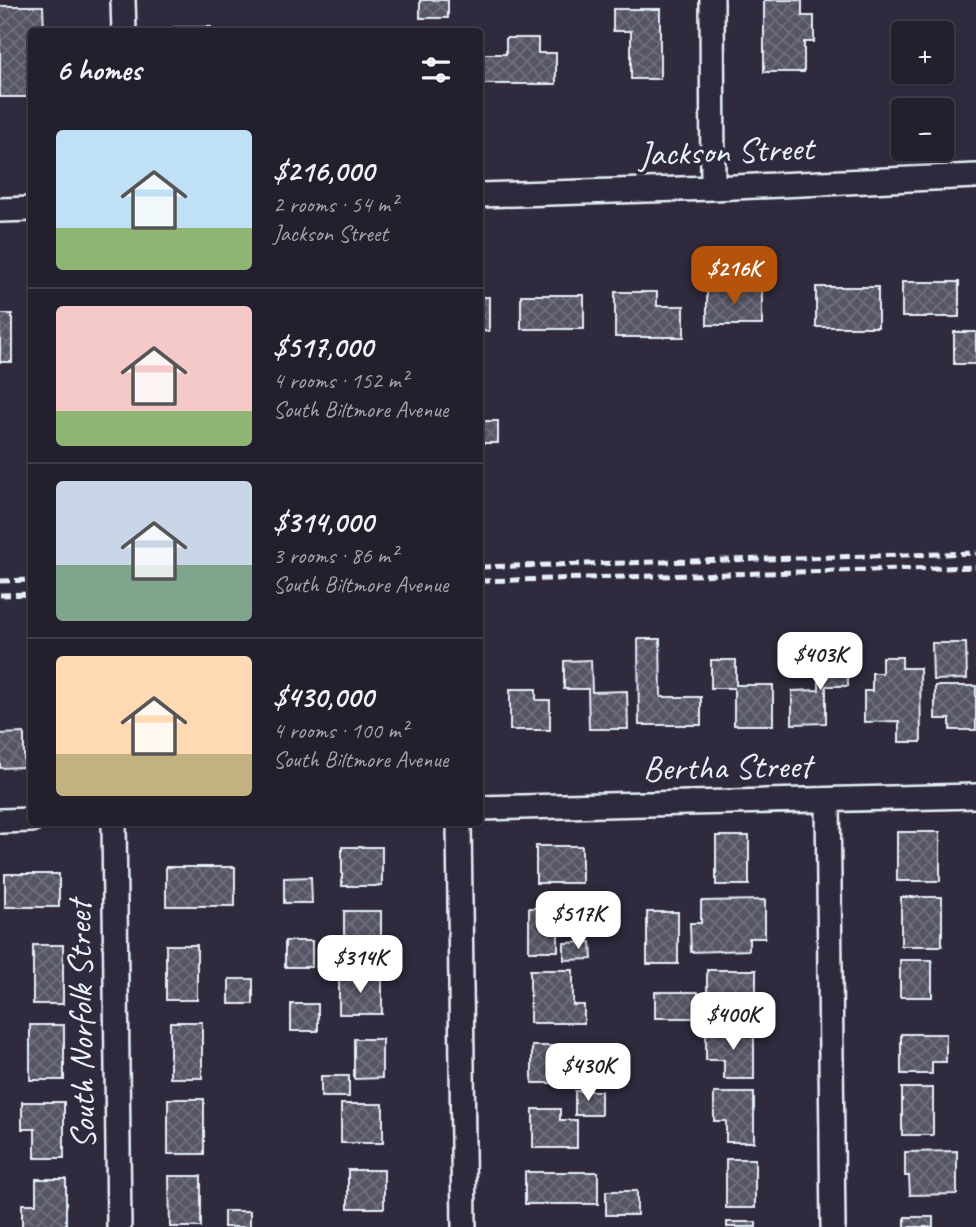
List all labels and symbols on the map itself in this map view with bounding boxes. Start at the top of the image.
street label: Jackson Street [636,125,818,177]
pin: $216K [685,246,783,306]
pin: $403K [771,632,869,692]
street label: Bertha Street [642,743,816,791]
pin: $517K [529,892,627,951]
street label: South Norfolk Street [56,896,106,1150]
pin: $314K [311,936,409,995]
pin: $400K [684,992,782,1052]
pin: $430K [539,1044,637,1103]

